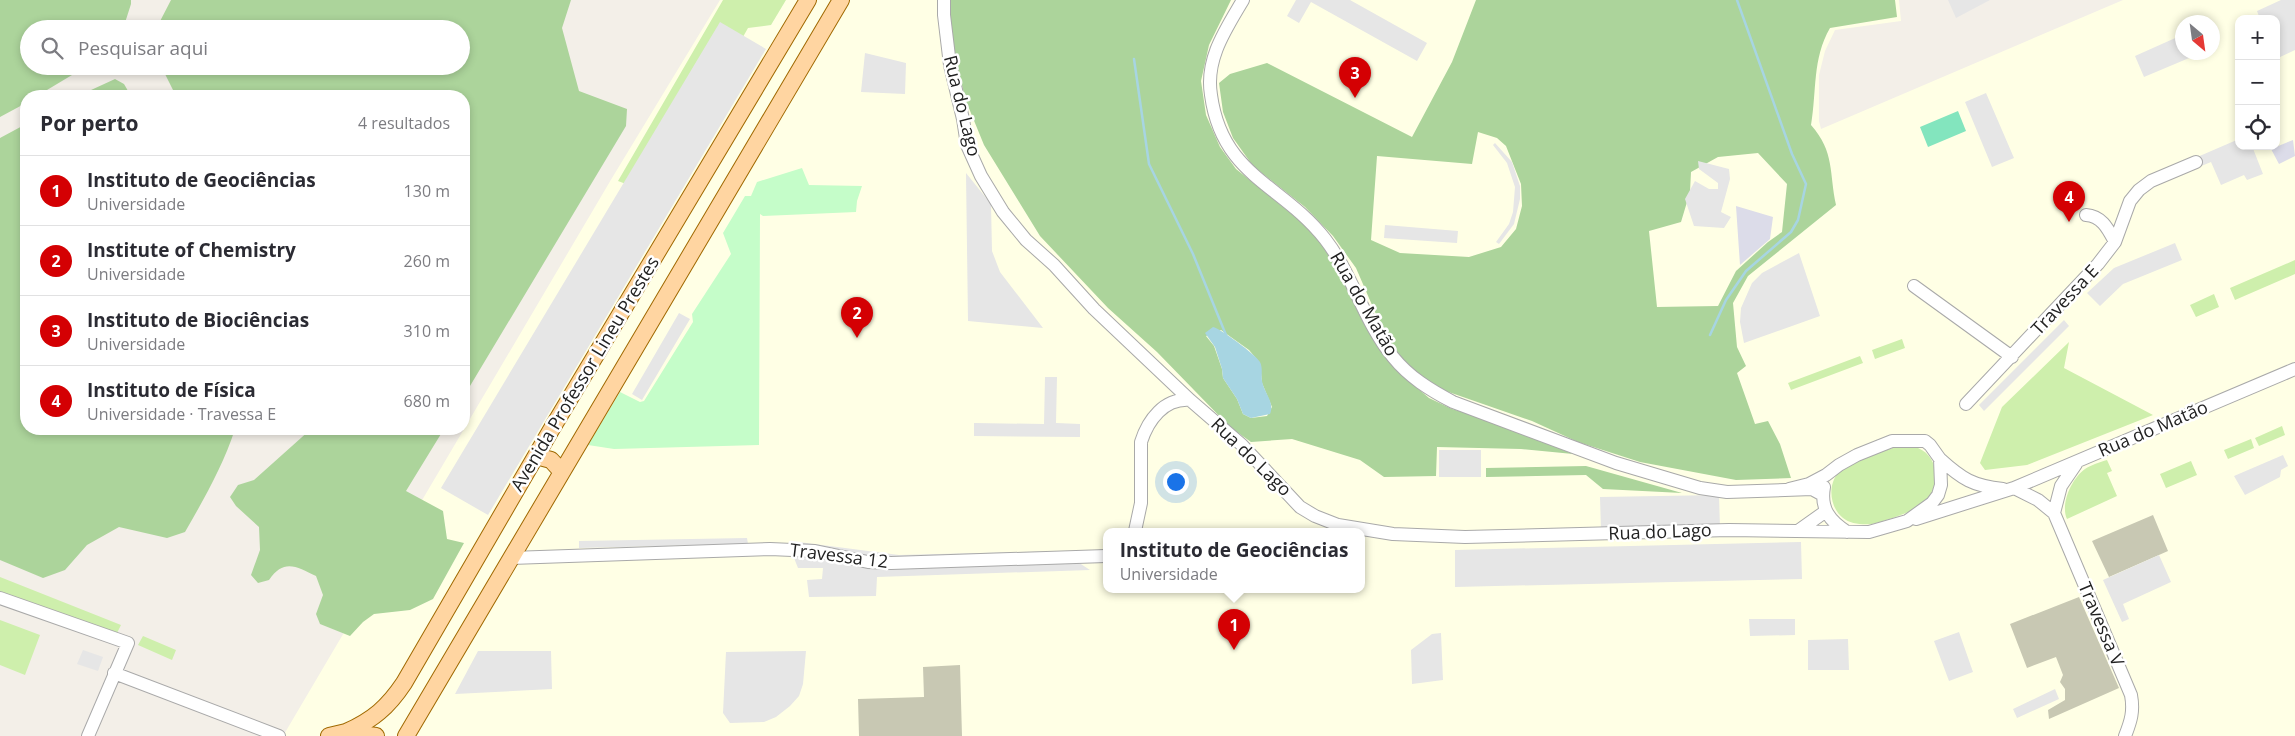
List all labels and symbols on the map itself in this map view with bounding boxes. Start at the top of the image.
north arrow [2175,15,2220,60]
street label: Rua do Lago [939,53,987,159]
pin: 3 [1339,57,1371,98]
pin: 4 [2053,181,2085,222]
street label: Rua do Matão [1325,247,1404,360]
street label: Avenida Professor Lineu Prestes [504,252,664,495]
street label: Travessa E [2025,259,2103,340]
pin: 2 [841,297,873,338]
street label: Rua do Matão [2094,394,2211,462]
street label: Rua do Lago [1206,412,1297,501]
your location [1163,469,1189,495]
street label: Rua do Lago [1608,517,1712,545]
street label: Travessa 12 [789,537,890,573]
street label: Travessa V [2073,578,2130,669]
pin: 1 [1218,609,1250,650]

